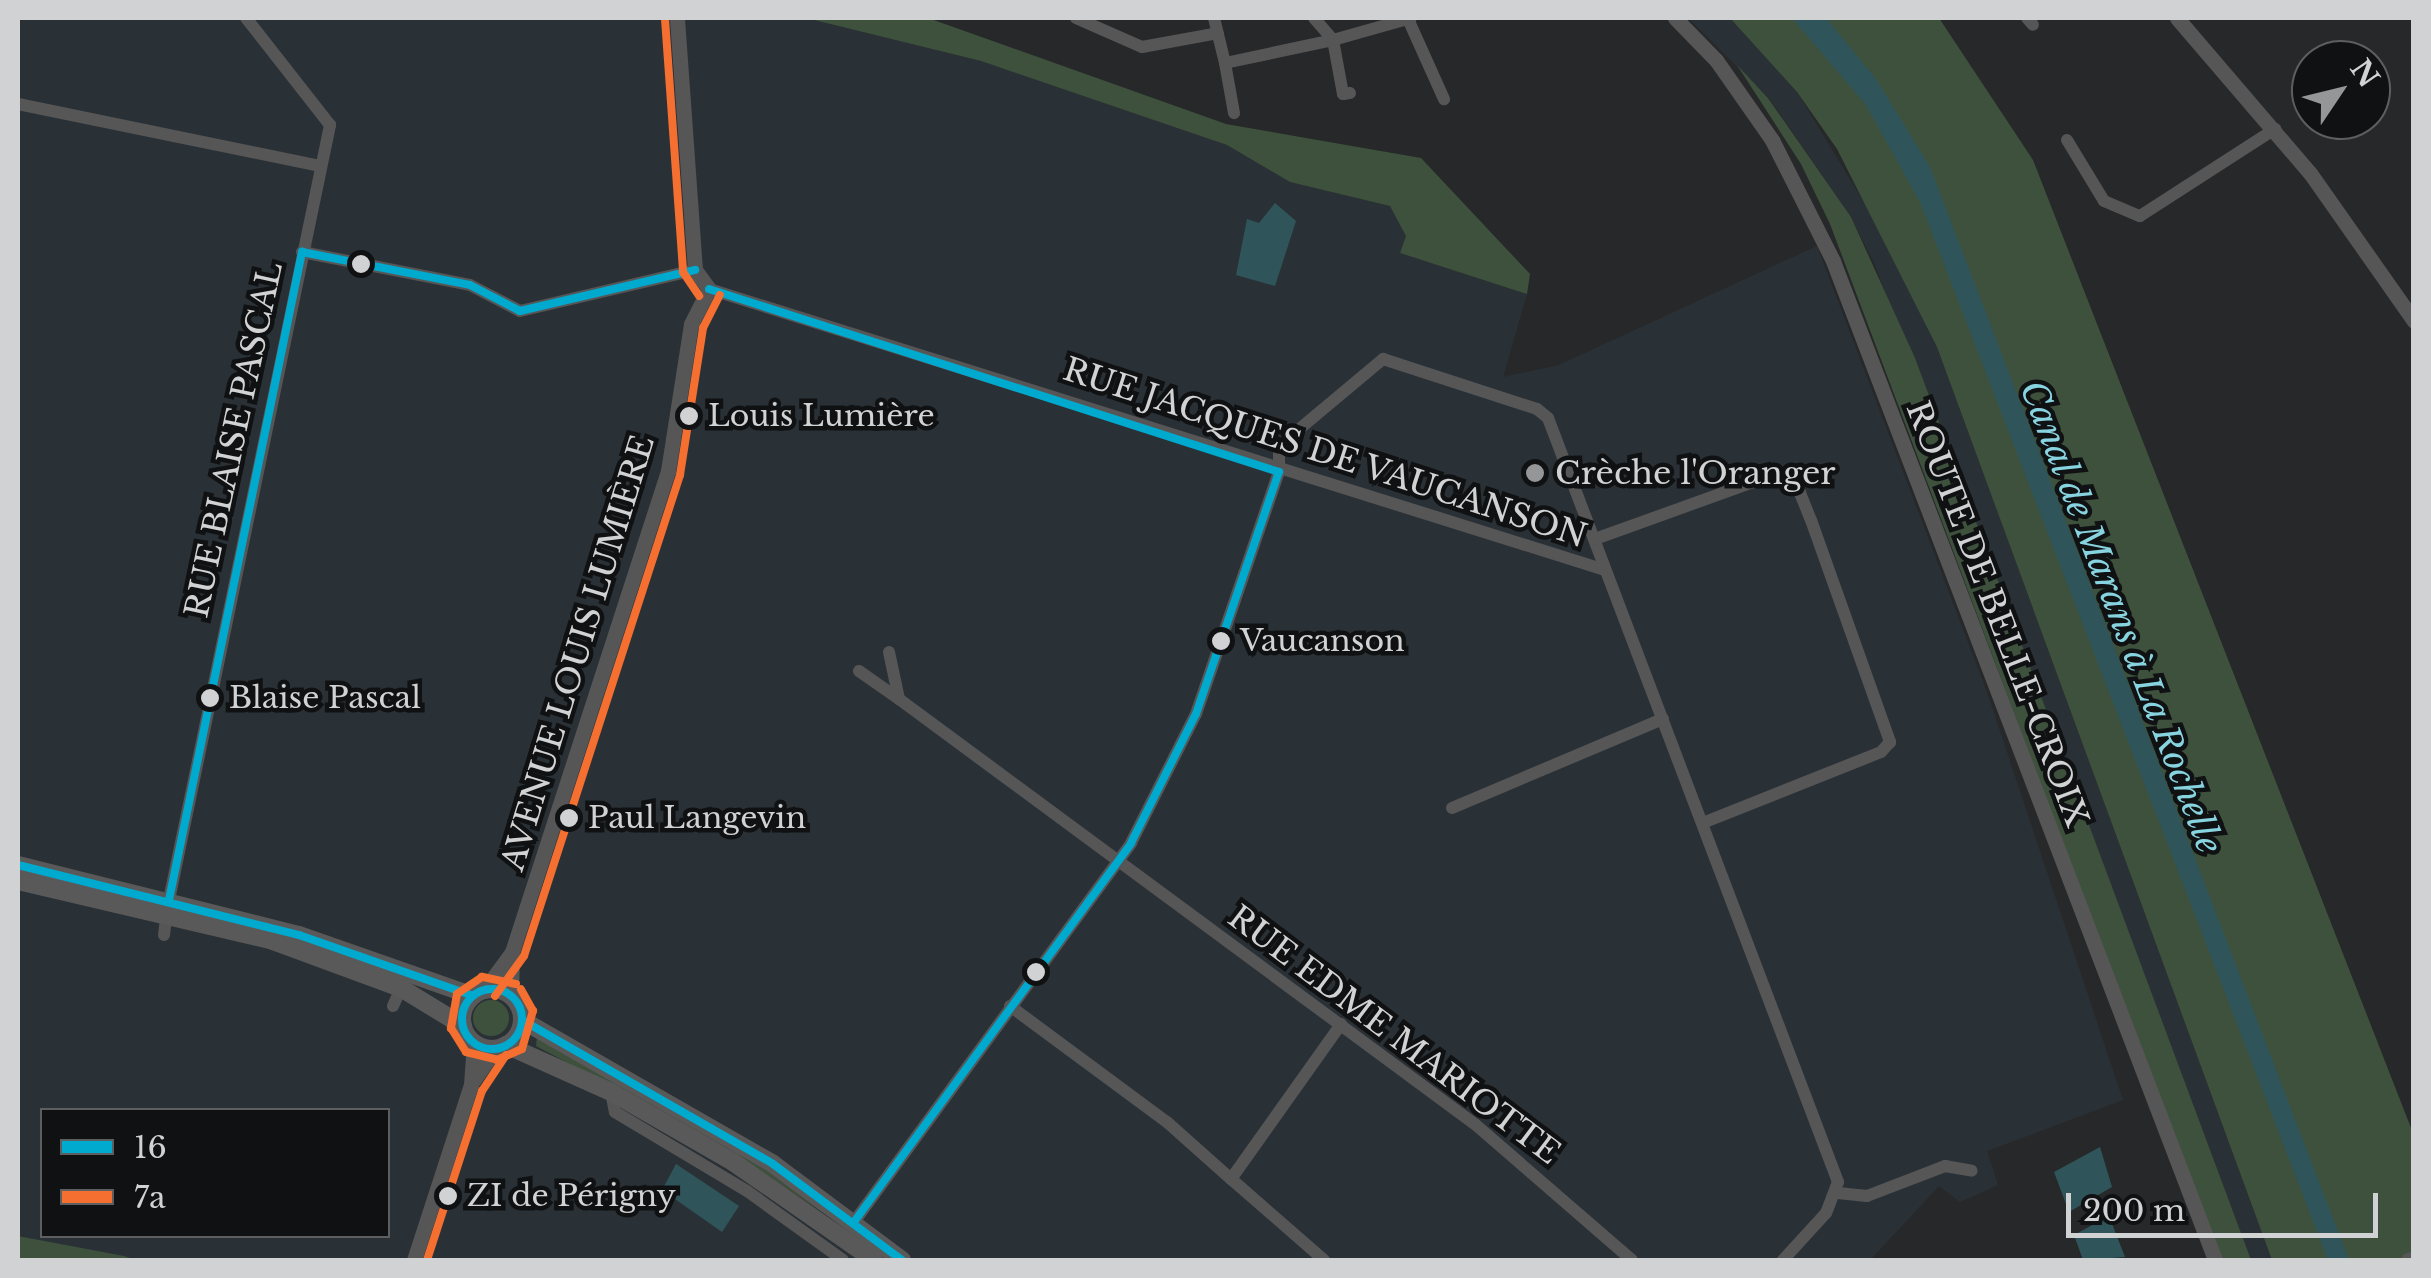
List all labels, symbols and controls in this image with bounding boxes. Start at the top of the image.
north arrow [2291,40,2391,140]
text: N [2342,53,2386,94]
unlabelled marker [351,254,371,274]
street label: RUE BLAISE PASCAL [178,259,290,621]
street label: RUE JACQUES DE VAUCANSON [1058,350,1592,556]
water label: Canal de Marans à La Rochelle [2011,373,2231,861]
street label: ROUTE DE BELLE-CROIX [1898,396,2096,832]
place label: Louis Lumière [708,398,935,434]
marker: Louis Lumière [679,406,699,426]
street label: AVENUE LOUIS LUMIÈRE [493,431,663,875]
place label: Crèche l'Oranger [1555,454,1836,492]
marker: Crèche l'Oranger [1524,462,1546,484]
place label: Vaucanson [1240,623,1405,659]
marker: Vaucanson [1211,631,1231,651]
place label: Blaise Pascal [229,680,421,716]
marker: Blaise Pascal [200,688,220,708]
place label: Paul Langevin [588,800,806,836]
marker: Paul Langevin [559,808,579,828]
street label: RUE EDME MARIOTTE [1221,898,1567,1172]
unlabelled marker [1026,962,1046,982]
legend [40,1108,390,1238]
text: 16 [134,1129,167,1166]
scale bar [2071,1173,2384,1235]
place label: ZI de Périgny [467,1178,676,1214]
text: 7a [134,1179,166,1216]
marker: ZI de Périgny [438,1186,458,1206]
text: 200 m [2083,1192,2185,1229]

